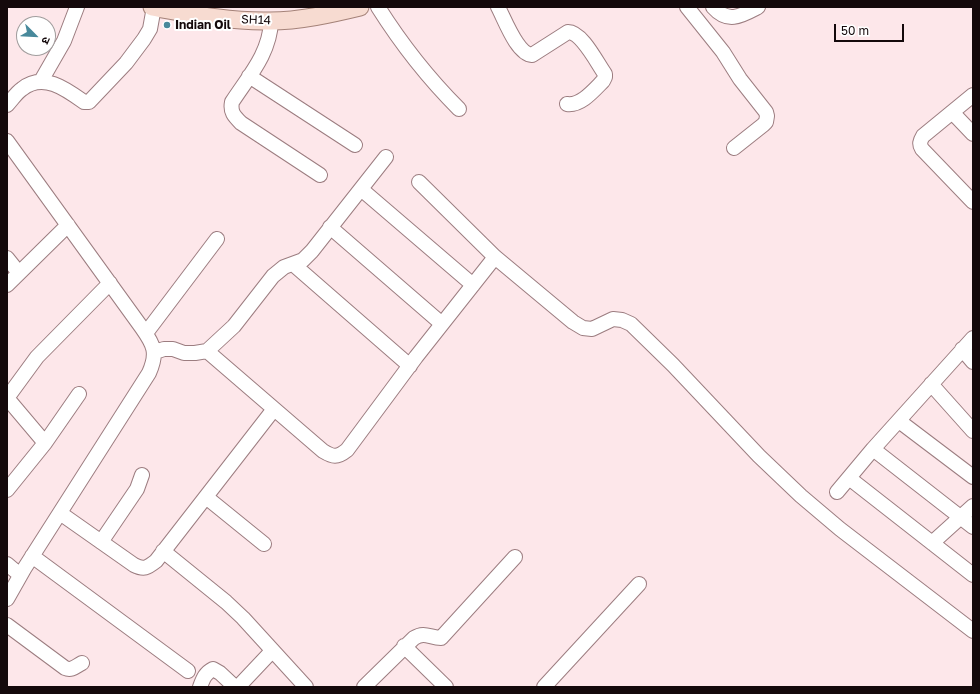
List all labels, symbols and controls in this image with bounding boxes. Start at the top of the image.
street label: SH14 [241,12,271,28]
north arrow [16,16,56,56]
scale bar [836,16,906,42]
place label: Indian Oil [175,18,231,32]
marker: Indian Oil [162,20,172,30]
text: 50 m [841,23,869,38]
text: उ [39,35,54,46]

